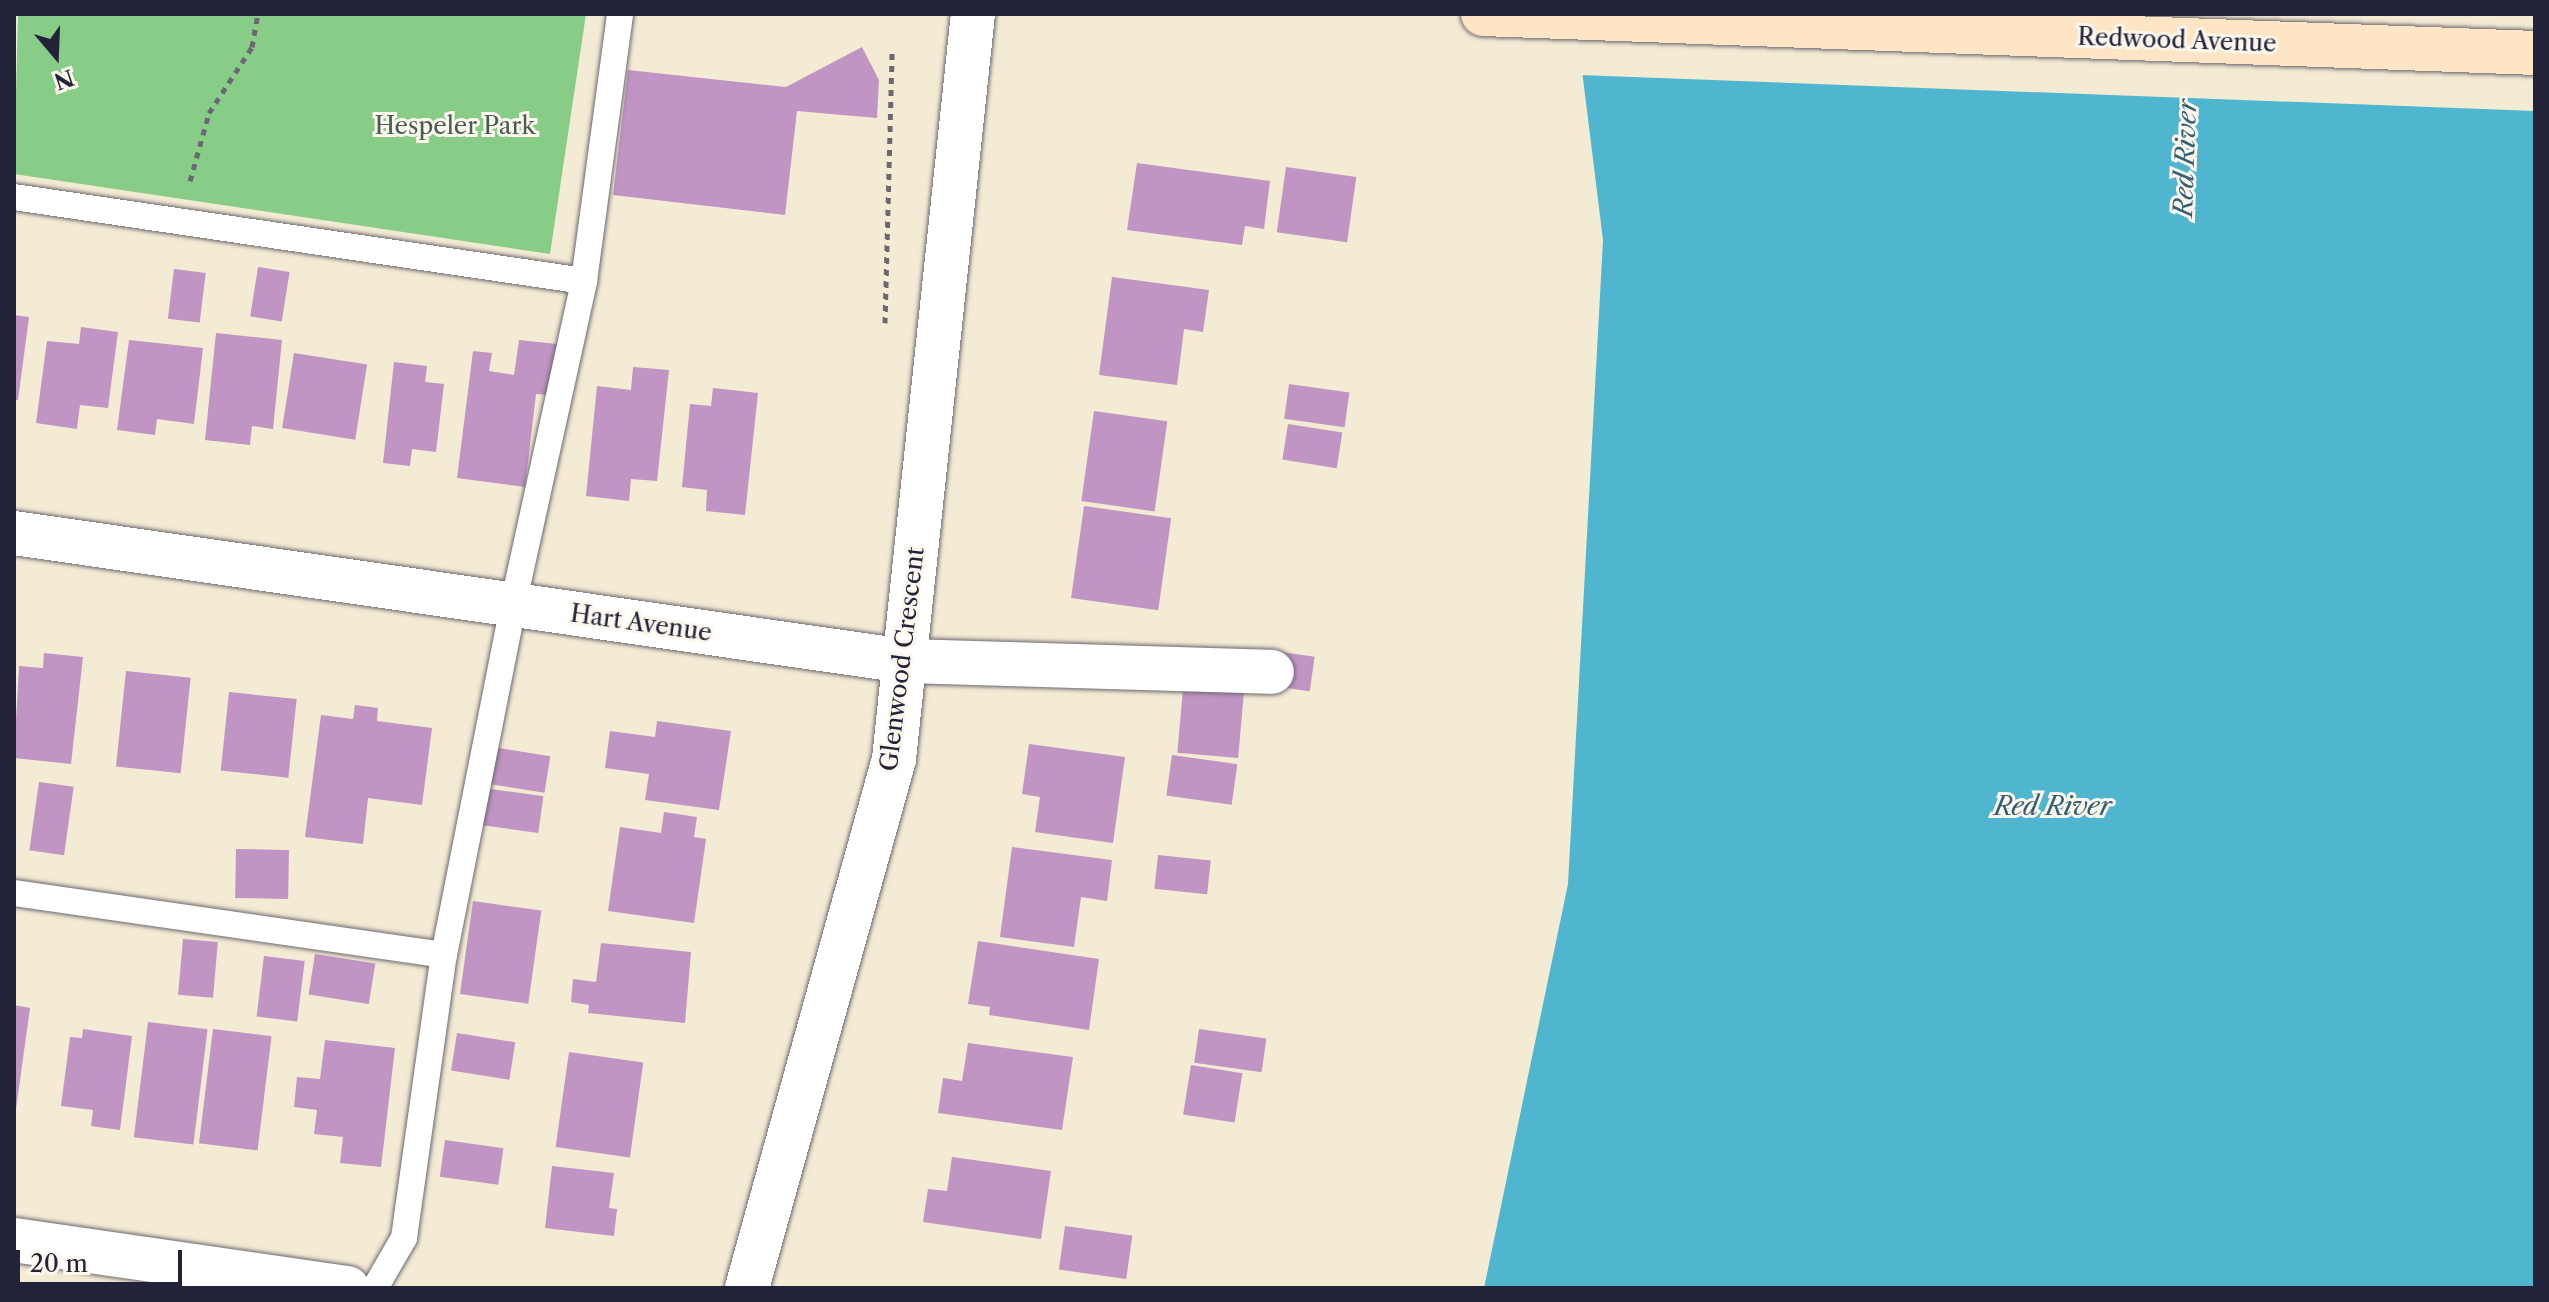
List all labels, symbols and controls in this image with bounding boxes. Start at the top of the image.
north arrow [16,16,96,96]
street label: Redwood Avenue [2076,22,2278,58]
text: N [51,63,77,95]
water label: Red River [2168,99,2204,217]
park label: Hespeler Park [374,112,536,140]
street label: Glenwood Crescent [874,545,930,773]
street label: Hart Avenue [568,599,714,647]
water label: Red River [1994,791,2112,823]
scale bar [20,1234,186,1284]
text: 20 m [30,1249,88,1278]

